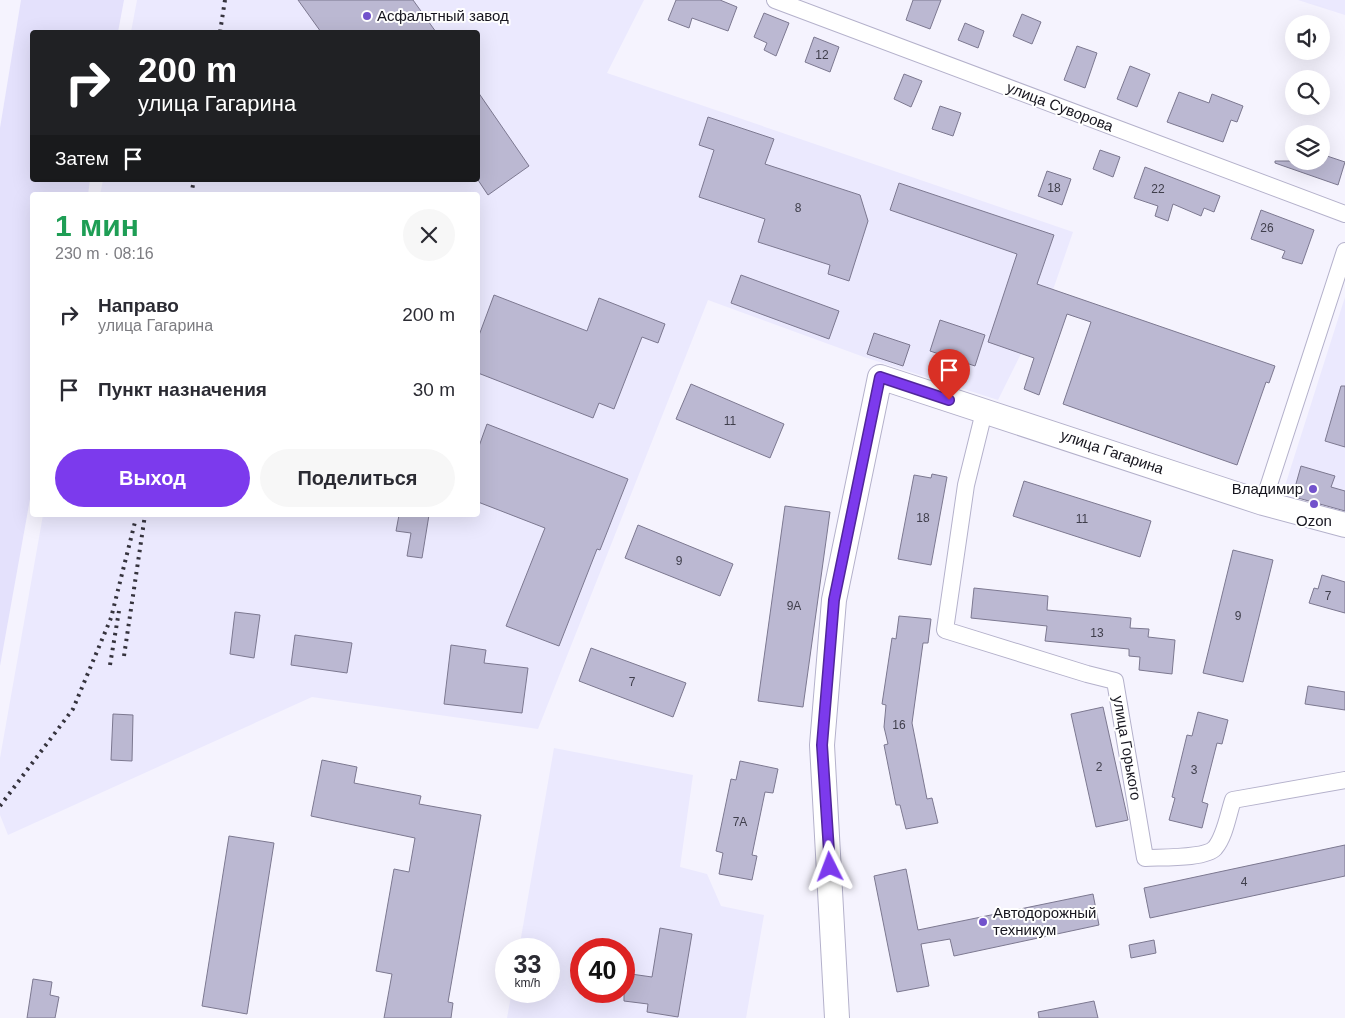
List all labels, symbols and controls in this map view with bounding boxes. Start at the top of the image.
place label: Асфальтный завод [377,7,509,24]
marker: Асфальтный завод [361,10,373,22]
map controls [1285,15,1330,170]
button: sound [1285,15,1330,60]
house number: 12 [815,48,829,62]
icon: right [55,50,120,115]
text: 200 m [138,50,237,89]
button: search [1285,70,1330,115]
street label: улица Суворова [1005,78,1116,135]
text: улица Гагарина [138,91,296,116]
button: layers [1285,125,1330,170]
icon: arrive [119,145,147,173]
text: Затем [55,148,109,169]
house number: 18 [1047,181,1061,195]
house number: 22 [1151,182,1165,196]
house number: 8 [795,201,802,215]
text: 1 мин [55,209,139,242]
button: close [403,209,455,261]
house number: 26 [1260,221,1274,235]
text: 230 m · 08:16 [55,245,154,262]
text: Направо [98,295,179,316]
icon: right [55,301,83,329]
text: 200 m [402,304,455,325]
text: улица Гагарина [98,317,213,334]
pin [928,349,970,400]
icon: arrive [935,356,963,384]
icon: arrive [55,376,83,404]
text: Пункт назначения [98,379,267,400]
text: 30 m [413,379,455,400]
house number: 11 [724,414,737,428]
street label: улица Гагарина [1058,426,1167,477]
button: Выход [55,449,250,507]
button: Поделиться [260,449,455,507]
place label: Владимир [1232,480,1303,497]
marker: Владимир [1307,483,1319,495]
marker: Ozon [1308,498,1320,510]
house number: 18 [916,511,930,525]
house number: 11 [1076,512,1089,526]
place label: Ozon [1296,512,1332,529]
house number: 9 [676,554,683,568]
house number: 7 [1325,589,1332,603]
house number: 9А [787,599,801,613]
house number: 9 [1235,609,1242,623]
house number: 13 [1090,626,1104,640]
house number: 7 [629,675,636,689]
street label: улица Горького [1110,694,1145,801]
house number: 16 [892,718,906,732]
house number: 2 [1096,760,1103,774]
house number: 3 [1191,763,1198,777]
house number: 7А [733,815,747,829]
position arrow [803,840,855,892]
house number: 4 [1241,875,1248,889]
place label: Автодорожный техникум [993,904,1096,938]
marker: Автодорожный техникум [977,916,989,928]
speed limit sign: 40 [570,938,635,1003]
text: 33 [514,950,541,978]
text: km/h [514,976,541,990]

